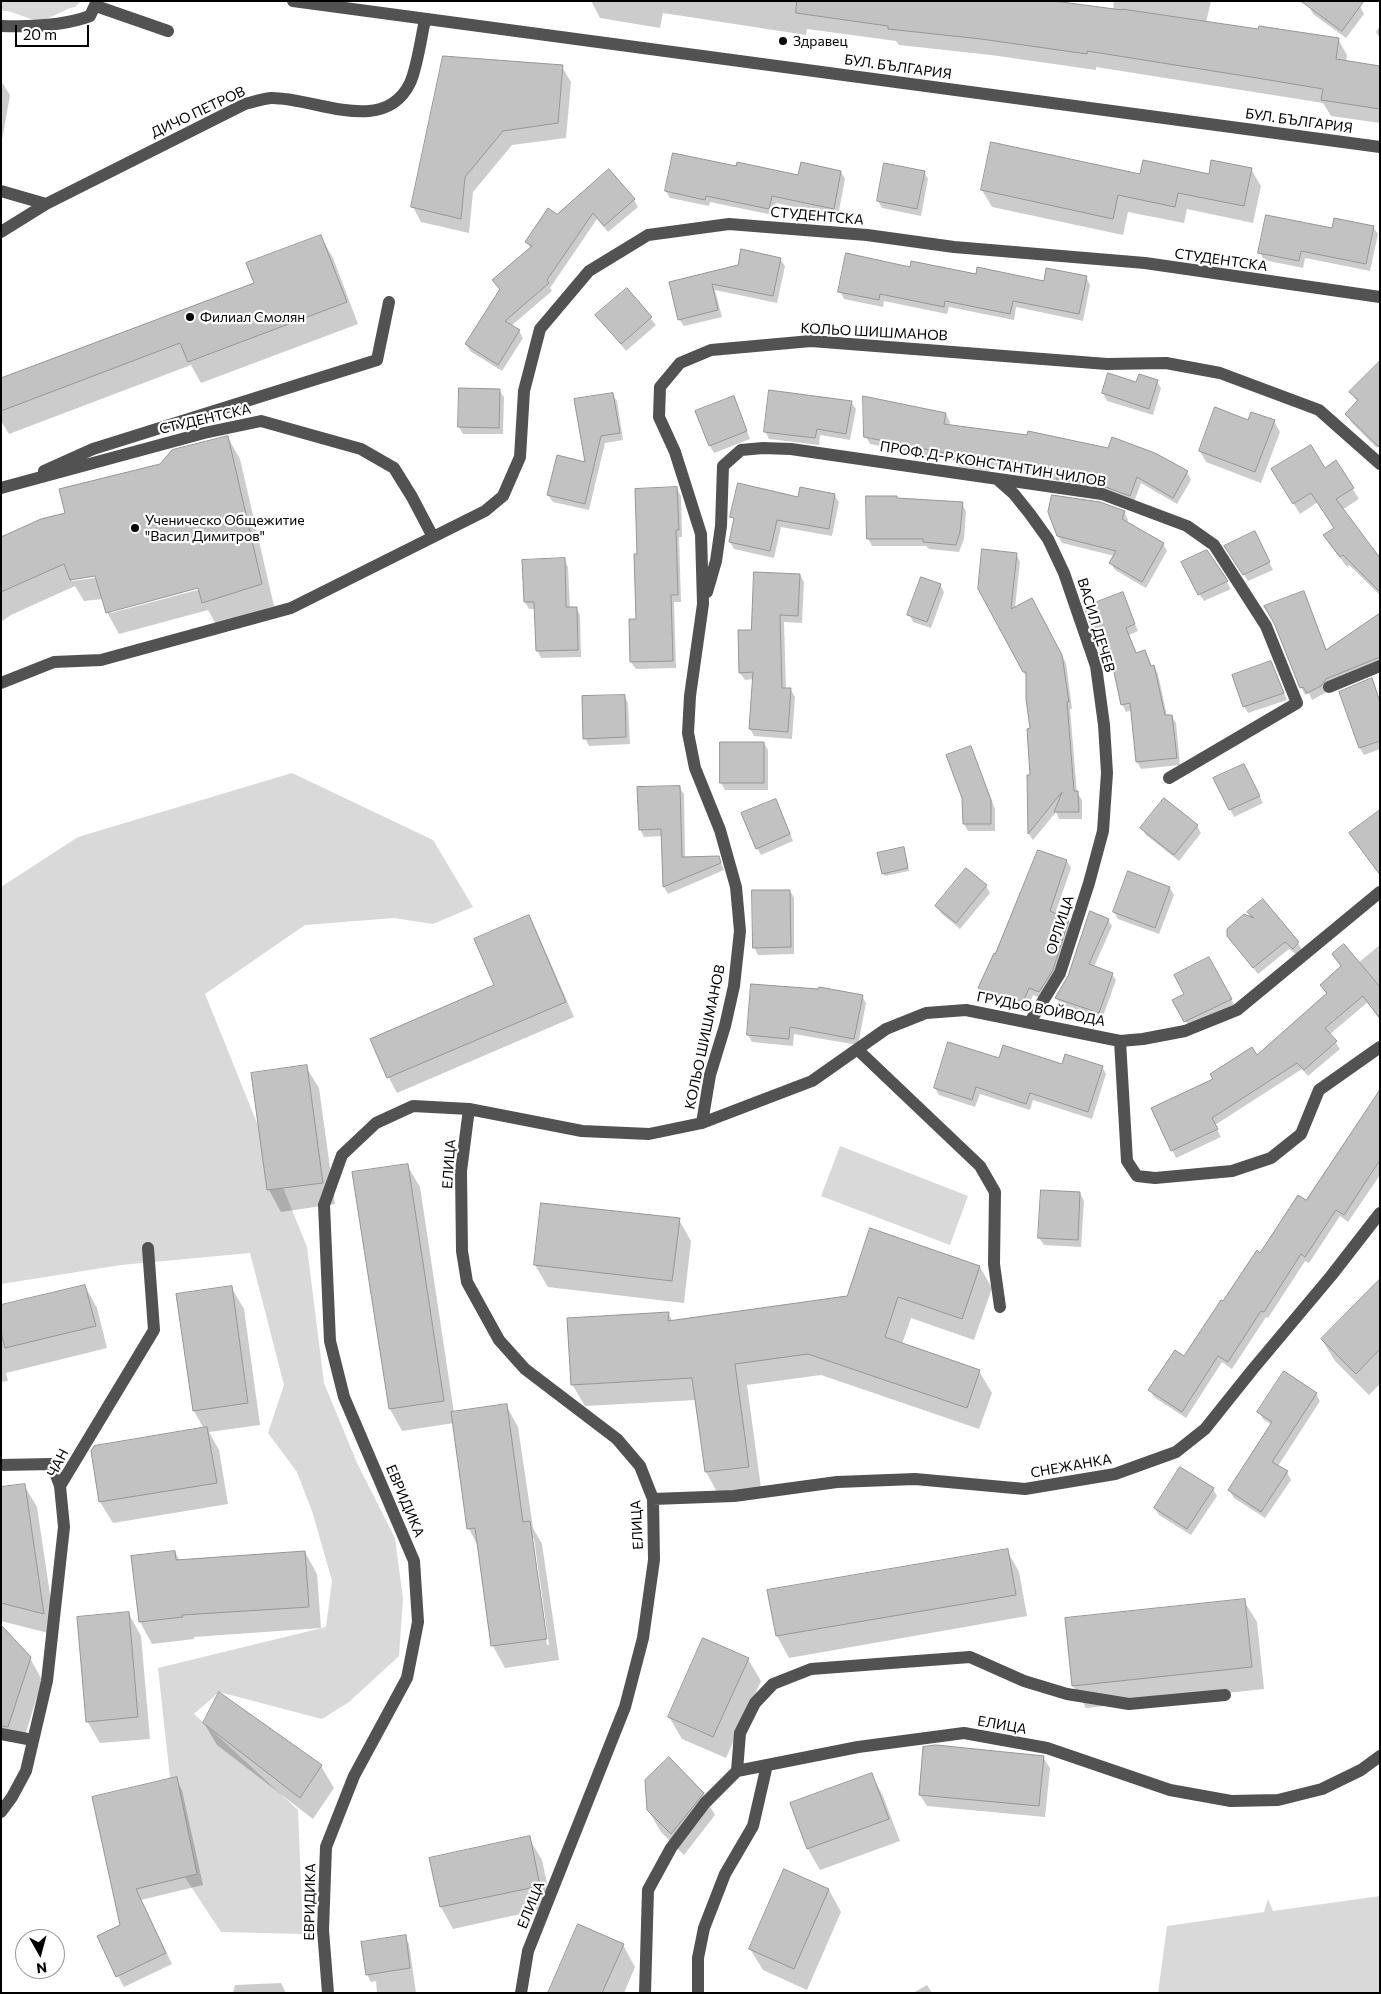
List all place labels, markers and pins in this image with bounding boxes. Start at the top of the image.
place label: Здравец [793,33,848,49]
marker: Здравец [777,35,789,47]
place label: Филиал Смолян [200,309,305,325]
marker: Филиал Смолян [184,311,196,323]
place label: Ученическо Общежитие "Васил Димитров" [145,512,305,544]
marker: Ученическо Общежитие "Васил Димитров" [129,522,141,534]

